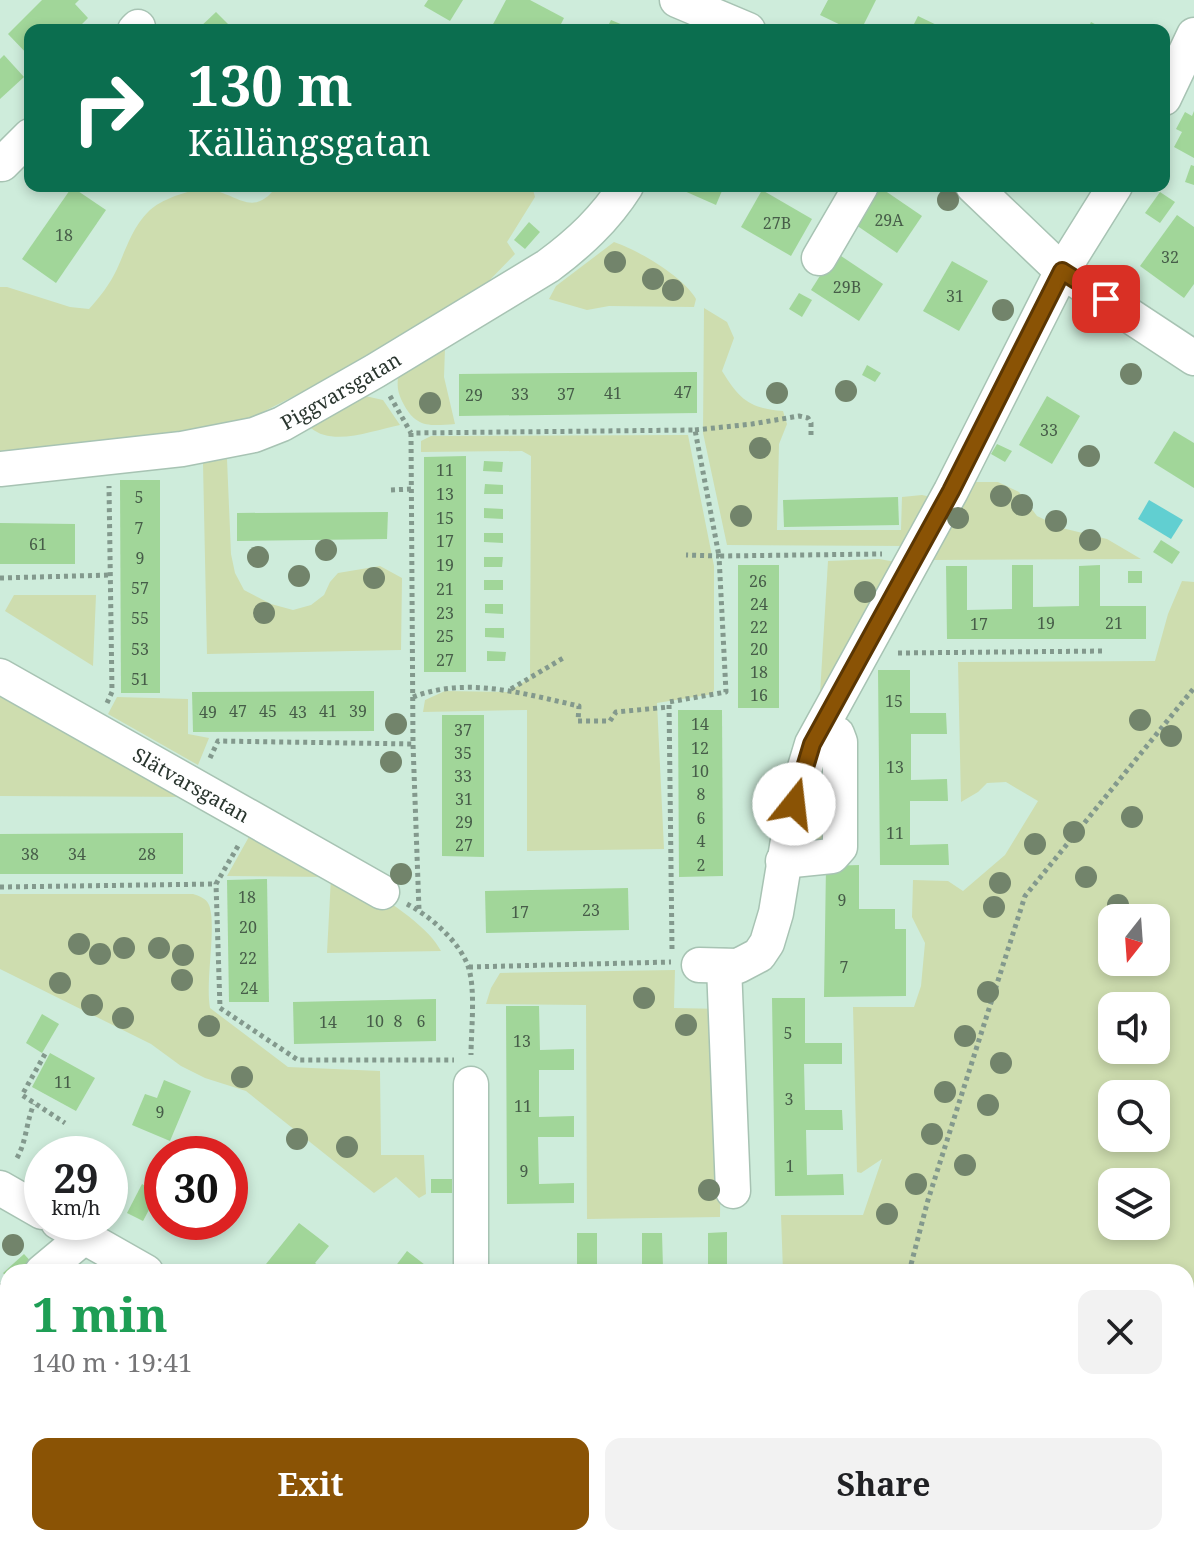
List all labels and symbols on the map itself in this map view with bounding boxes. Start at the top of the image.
house number: 29A [874,209,904,231]
house number: 27B [763,212,791,234]
house number: 18 [55,224,73,246]
house number: 32 [1161,246,1179,268]
pin [1072,265,1140,333]
house number: 29B [833,276,861,298]
house number: 31 [946,285,964,307]
street label: Piggvarsgatan [275,345,406,436]
house number: 47 [674,381,692,403]
house number: 41 [604,382,622,404]
house number: 33 [511,383,529,405]
house number: 37 [557,383,575,405]
house number: 29 [465,384,483,406]
house number: 33 [1040,419,1058,441]
house number: 11 [436,459,454,481]
house number: 13 [436,483,454,505]
house number: 5 [135,486,143,508]
house number: 15 [436,507,454,529]
house number: 7 [135,517,144,539]
house number: 17 [436,530,454,552]
house number: 61 [29,533,47,555]
house number: 9 [136,547,144,569]
house number: 19 [436,554,454,576]
house number: 26 [749,570,767,592]
house number: 57 [131,577,149,599]
house number: 21 [436,578,454,600]
house number: 24 [750,593,768,615]
house number: 23 [436,602,454,624]
house number: 55 [131,607,149,629]
house number: 19 [1037,612,1055,634]
house number: 21 [1105,612,1123,634]
house number: 17 [970,613,988,635]
house number: 22 [750,616,768,638]
house number: 25 [436,625,454,647]
house number: 53 [131,638,149,660]
house number: 20 [750,638,768,660]
house number: 27 [436,649,454,671]
house number: 18 [750,661,768,683]
house number: 51 [131,668,149,690]
house number: 16 [750,684,768,706]
house number: 15 [885,690,903,712]
house number: 47 [229,700,247,722]
house number: 45 [259,700,277,722]
house number: 41 [319,700,337,722]
house number: 39 [349,700,367,722]
house number: 49 [199,701,217,723]
house number: 43 [289,701,307,723]
house number: 14 [691,713,709,735]
house number: 37 [454,719,472,741]
house number: 12 [691,737,709,759]
street label: Slätvarsgatan [128,741,255,828]
house number: 35 [454,742,472,764]
house number: 13 [886,756,904,778]
house number: 10 [691,760,709,782]
position arrow [752,762,836,846]
house number: 33 [454,765,472,787]
house number: 8 [697,783,706,805]
house number: 31 [455,788,473,810]
house number: 6 [697,807,706,829]
house number: 29 [455,811,473,833]
house number: 11 [886,822,904,844]
house number: 4 [697,830,706,852]
house number: 27 [455,834,473,856]
house number: 38 [21,843,39,865]
house number: 34 [68,843,86,865]
house number: 28 [138,843,156,865]
house number: 2 [697,854,705,876]
house number: 18 [238,886,256,908]
house number: 9 [838,889,846,911]
house number: 23 [582,899,600,921]
house number: 17 [511,901,529,923]
north arrow [1098,904,1170,976]
house number: 20 [239,916,257,938]
house number: 22 [239,947,257,969]
house number: 7 [840,956,849,978]
house number: 24 [240,977,258,999]
house number: 10 [366,1010,384,1032]
house number: 8 [394,1010,403,1032]
house number: 6 [417,1010,426,1032]
house number: 14 [319,1011,337,1033]
house number: 5 [784,1022,792,1044]
house number: 13 [513,1030,531,1052]
house number: 11 [54,1071,72,1093]
house number: 3 [785,1088,794,1110]
house number: 11 [514,1095,532,1117]
house number: 9 [156,1101,164,1123]
speed limit sign: 30 [144,1136,248,1240]
house number: 1 [786,1155,794,1177]
house number: 9 [520,1160,528,1182]

